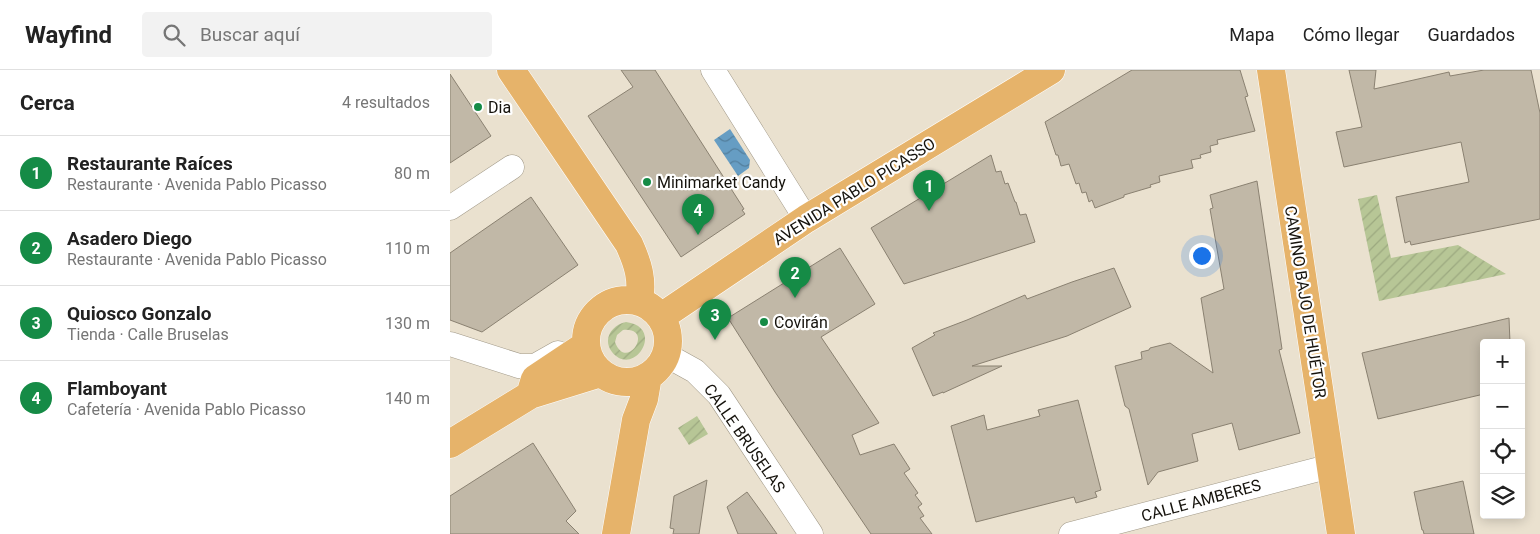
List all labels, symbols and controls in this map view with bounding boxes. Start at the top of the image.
search box [142,12,492,57]
text: Wayfind [25,21,112,49]
icon: search [160,21,188,49]
text: Buscar aquí [200,23,300,46]
text: Mapa [1229,24,1275,45]
text: Cómo llegar [1303,24,1399,45]
text: Guardados [1427,24,1515,45]
text: Cerca [20,91,75,115]
text: 4 resultados [342,93,430,112]
place label: Dia [488,98,511,117]
marker: Dia [472,101,484,113]
street label: AVENIDA PABLO PICASSO [770,134,939,249]
text: Restaurante Raíces [67,152,233,175]
text: 1 [31,164,41,183]
text: 80 m [394,164,430,183]
pin: 1 [913,170,945,211]
place label: Minimarket Candy [657,173,786,192]
text: Restaurante · Avenida Pablo Picasso [67,175,327,194]
marker: Minimarket Candy [641,176,653,188]
pin: 4 [682,194,714,235]
street label: CAMINO BAJO DE HUÉTOR [1281,205,1330,400]
text: Asadero Diego [67,227,192,250]
text: 2 [31,239,41,258]
text: 110 m [385,239,430,258]
your location [1189,243,1215,269]
text: Restaurante · Avenida Pablo Picasso [67,250,327,269]
pin: 2 [779,257,811,298]
pin: 3 [699,299,731,340]
text: Quiosco Gonzalo [67,302,212,325]
place label: Covirán [774,313,828,332]
text: 3 [31,314,41,333]
text: 130 m [385,314,430,333]
marker: Covirán [758,316,770,328]
text: Tienda · Calle Bruselas [67,325,229,344]
map controls [1480,339,1525,519]
button: + [1480,339,1525,384]
text: Flamboyant [67,377,167,400]
street label: CALLE BRUSELAS [700,380,789,496]
button: − [1480,384,1525,429]
text: 4 [31,389,41,408]
text: 140 m [385,389,430,408]
text: Cafetería · Avenida Pablo Picasso [67,400,306,419]
button: locate [1480,429,1525,474]
button: layers [1480,474,1525,519]
street label: CALLE AMBERES [1139,475,1263,526]

